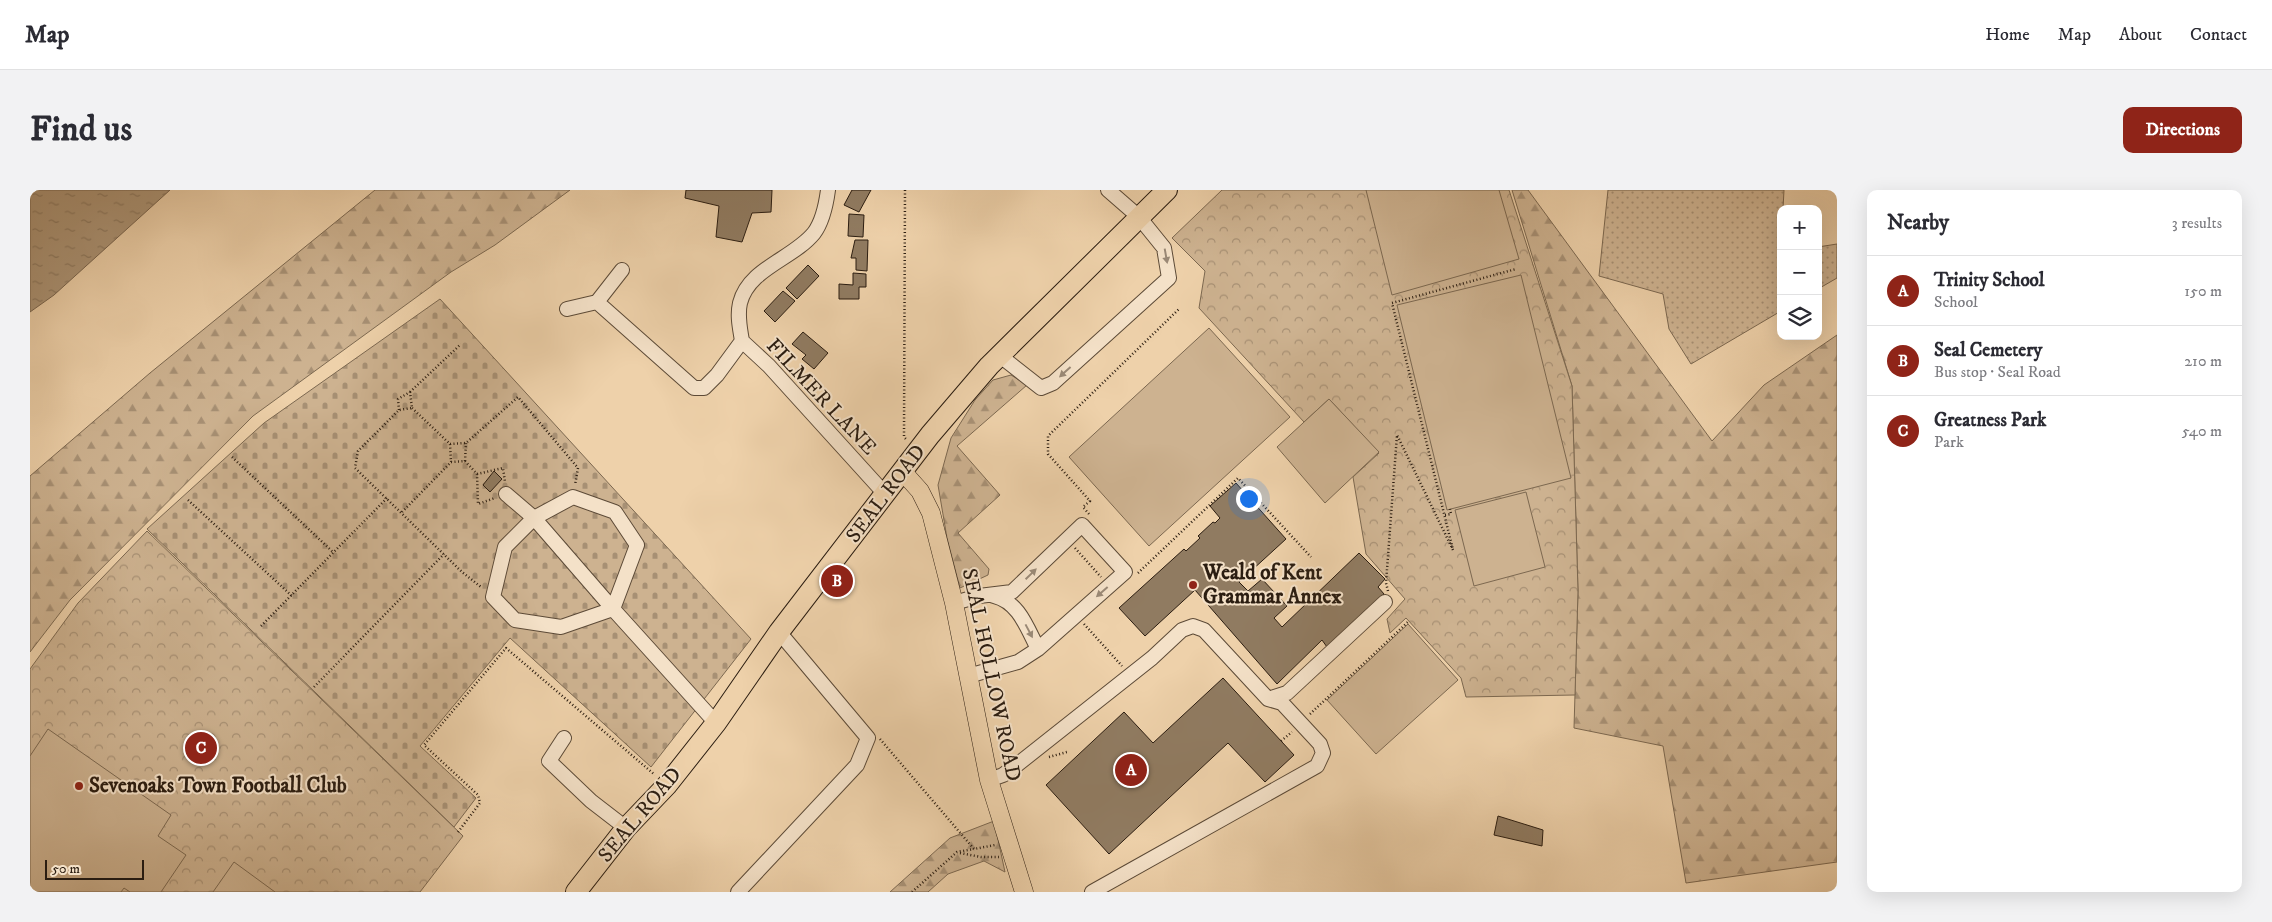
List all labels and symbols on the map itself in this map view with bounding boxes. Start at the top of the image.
one-way arrow [1162,249,1170,265]
street label: FILMER LANE [760,333,882,461]
one-way arrow [1059,366,1071,378]
street label: SEAL ROAD [841,440,931,548]
your location [1236,486,1262,512]
place label: Weald of Kent Grammar Annex [1202,560,1342,610]
pin: B [821,562,853,600]
street label: SEAL HOLLOW ROAD [956,566,1026,784]
one-way arrow [1025,568,1037,580]
marker: Weald of Kent Grammar Annex [1187,579,1199,591]
one-way arrow [1096,586,1109,597]
one-way arrow [1025,624,1033,638]
pin: C [185,729,217,767]
pin: A [1115,751,1147,789]
street label: SEAL ROAD [593,762,687,868]
place label: Sevenoaks Town Football Club [89,773,347,799]
marker: Sevenoaks Town Football Club [73,780,85,792]
scale bar [45,857,144,880]

